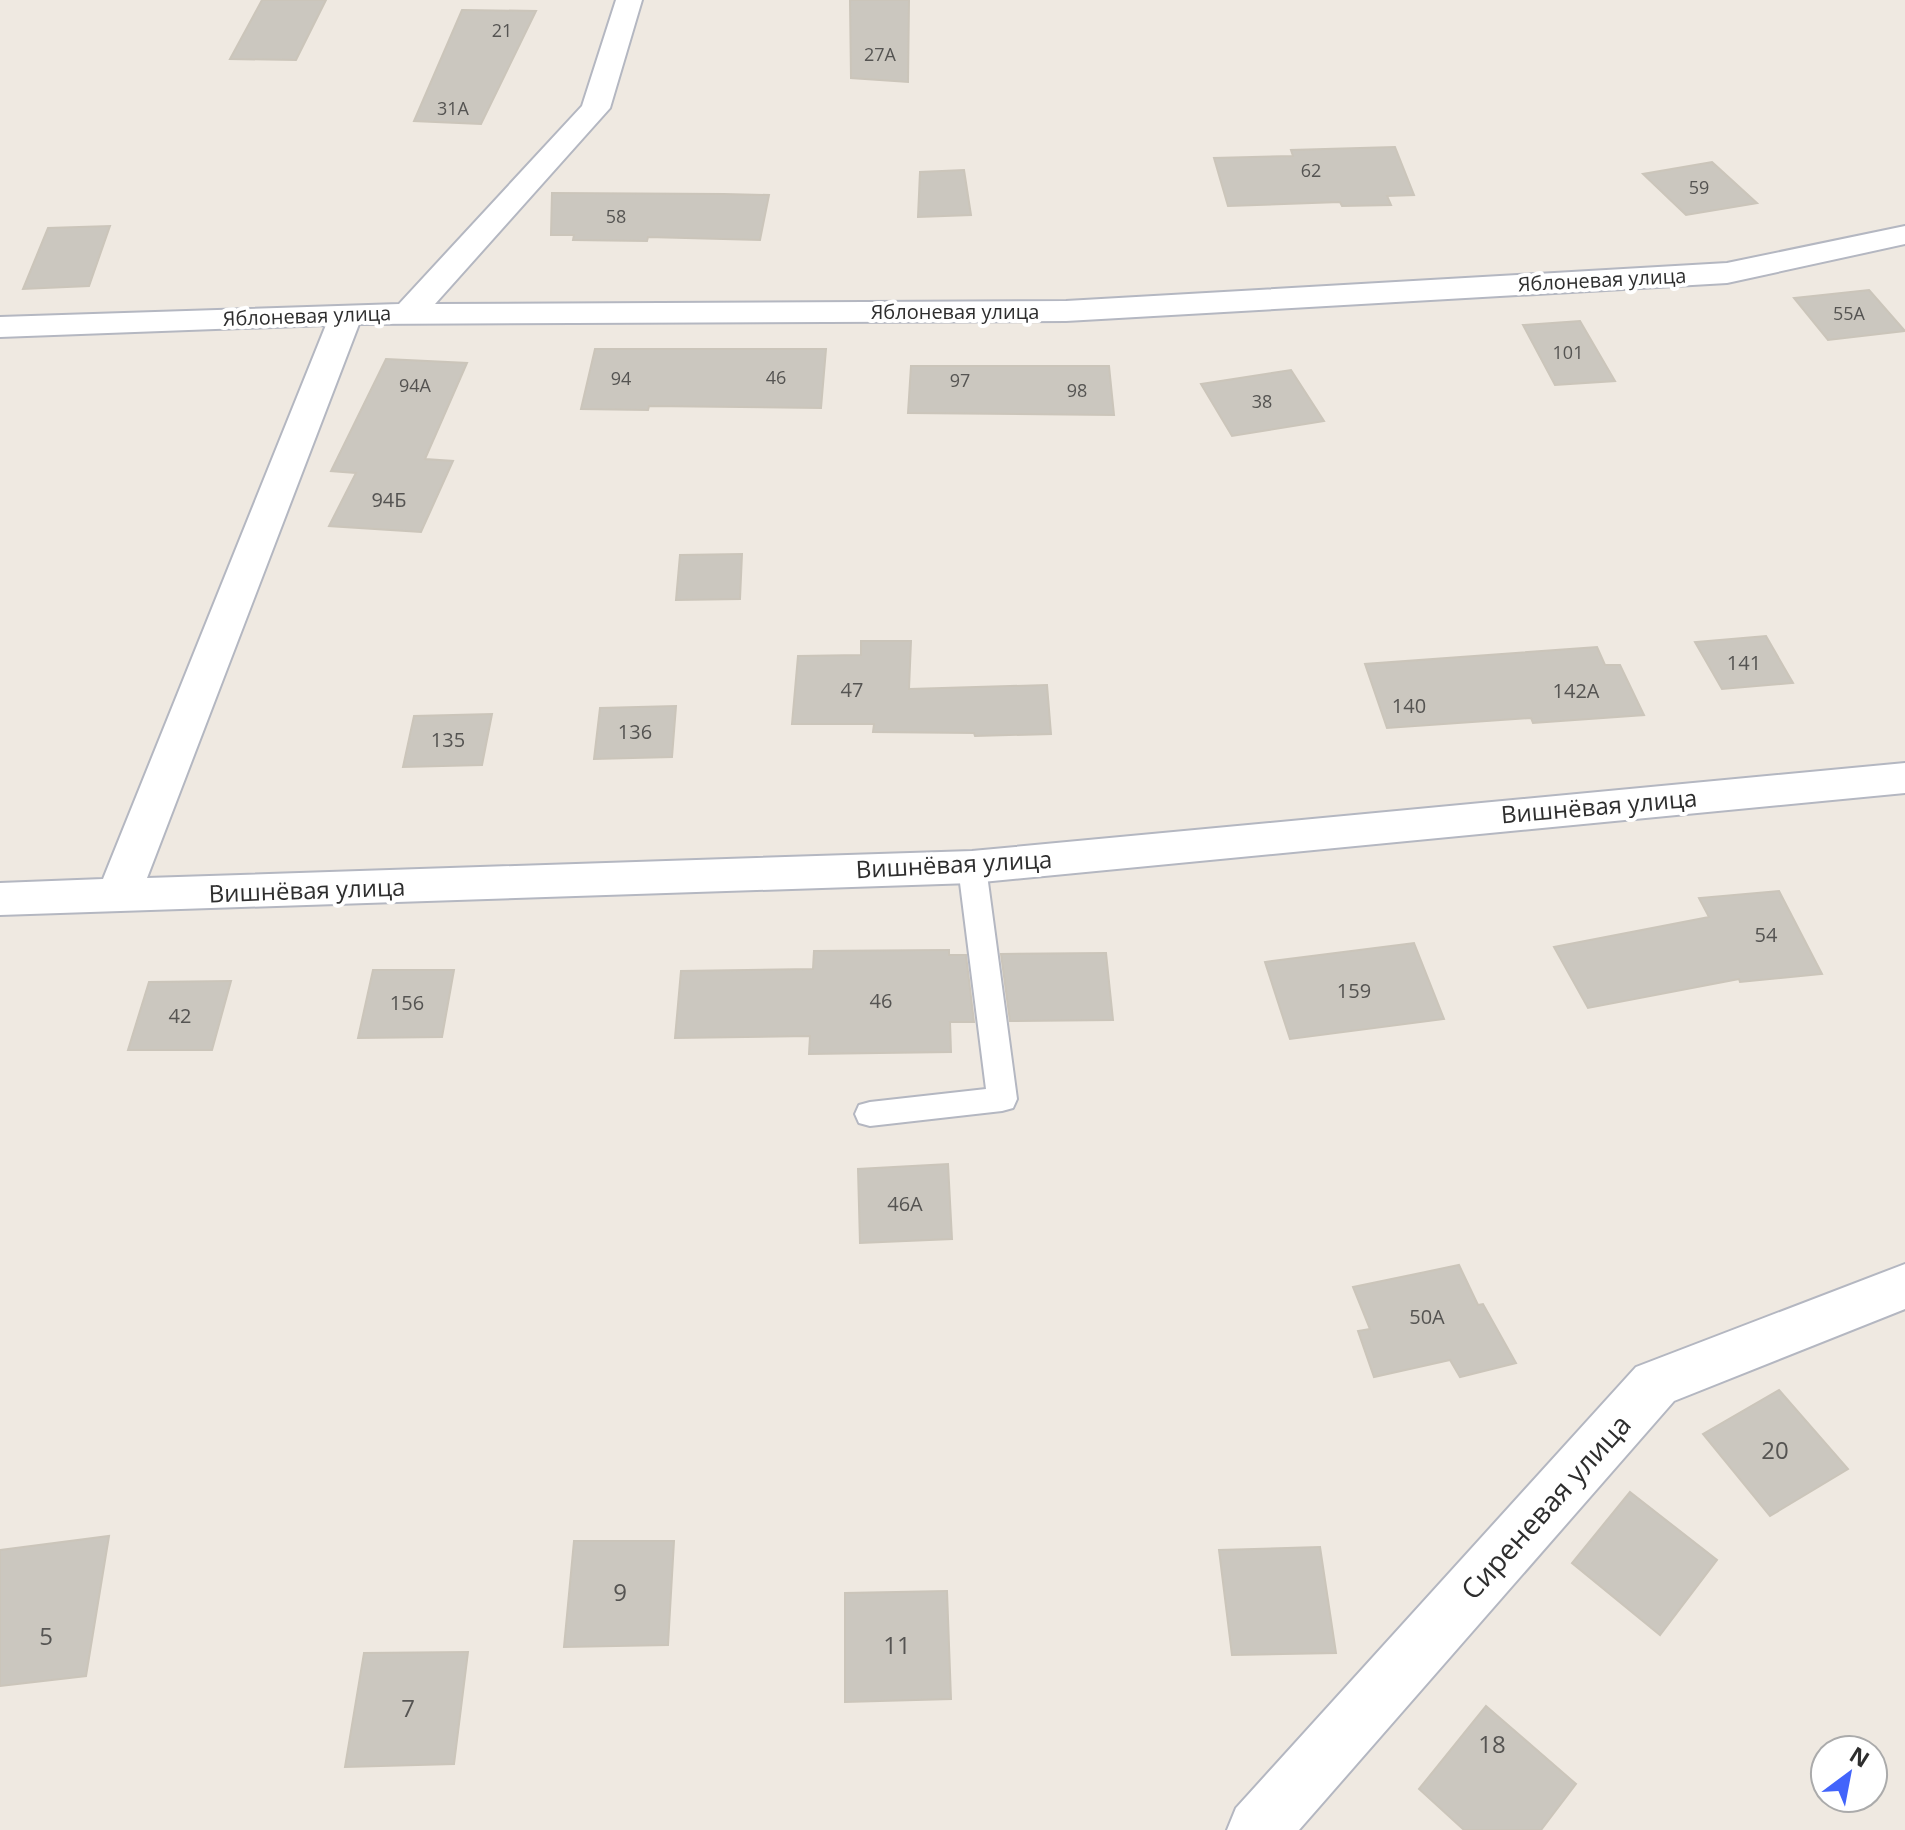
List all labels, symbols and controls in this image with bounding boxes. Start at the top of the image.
house number: 21 [492,18,512,42]
house number: 27А [864,42,897,66]
house number: 31А [437,96,470,120]
house number: 62 [1301,158,1321,182]
house number: 59 [1689,175,1709,199]
house number: 58 [606,204,626,228]
street label: Яблоневая улица [1517,262,1687,297]
street label: Яблоневая улица [871,298,1039,325]
street label: Яблоневая улица [222,299,392,332]
house number: 55А [1833,301,1866,325]
house number: 101 [1553,340,1583,364]
house number: 46 [766,365,786,389]
house number: 94 [611,366,631,390]
house number: 97 [950,368,970,392]
house number: 94А [399,373,432,397]
house number: 98 [1067,378,1087,402]
house number: 38 [1252,389,1272,413]
house number: 94Б [371,486,407,513]
house number: 141 [1727,649,1761,676]
house number: 47 [841,676,863,703]
house number: 142А [1553,677,1600,704]
house number: 140 [1392,692,1426,719]
house number: 136 [618,718,652,745]
house number: 135 [431,726,465,753]
street label: Вишнёвая улица [1499,780,1698,831]
street label: Вишнёвая улица [855,842,1053,885]
street label: Вишнёвая улица [208,870,406,909]
house number: 54 [1755,921,1778,948]
house number: 159 [1337,977,1371,1004]
house number: 46 [870,987,892,1014]
house number: 156 [390,989,424,1016]
house number: 42 [169,1002,191,1029]
house number: 46А [887,1190,923,1217]
house number: 50А [1409,1303,1445,1330]
street label: Сиреневая улица [1452,1406,1639,1607]
house number: 20 [1761,1433,1789,1466]
house number: 9 [613,1575,627,1608]
house number: 5 [39,1619,53,1652]
house number: 11 [883,1628,911,1661]
house number: 7 [401,1691,415,1724]
house number: 18 [1478,1727,1506,1760]
north arrow [1809,1734,1889,1814]
text: N [1845,1739,1876,1774]

